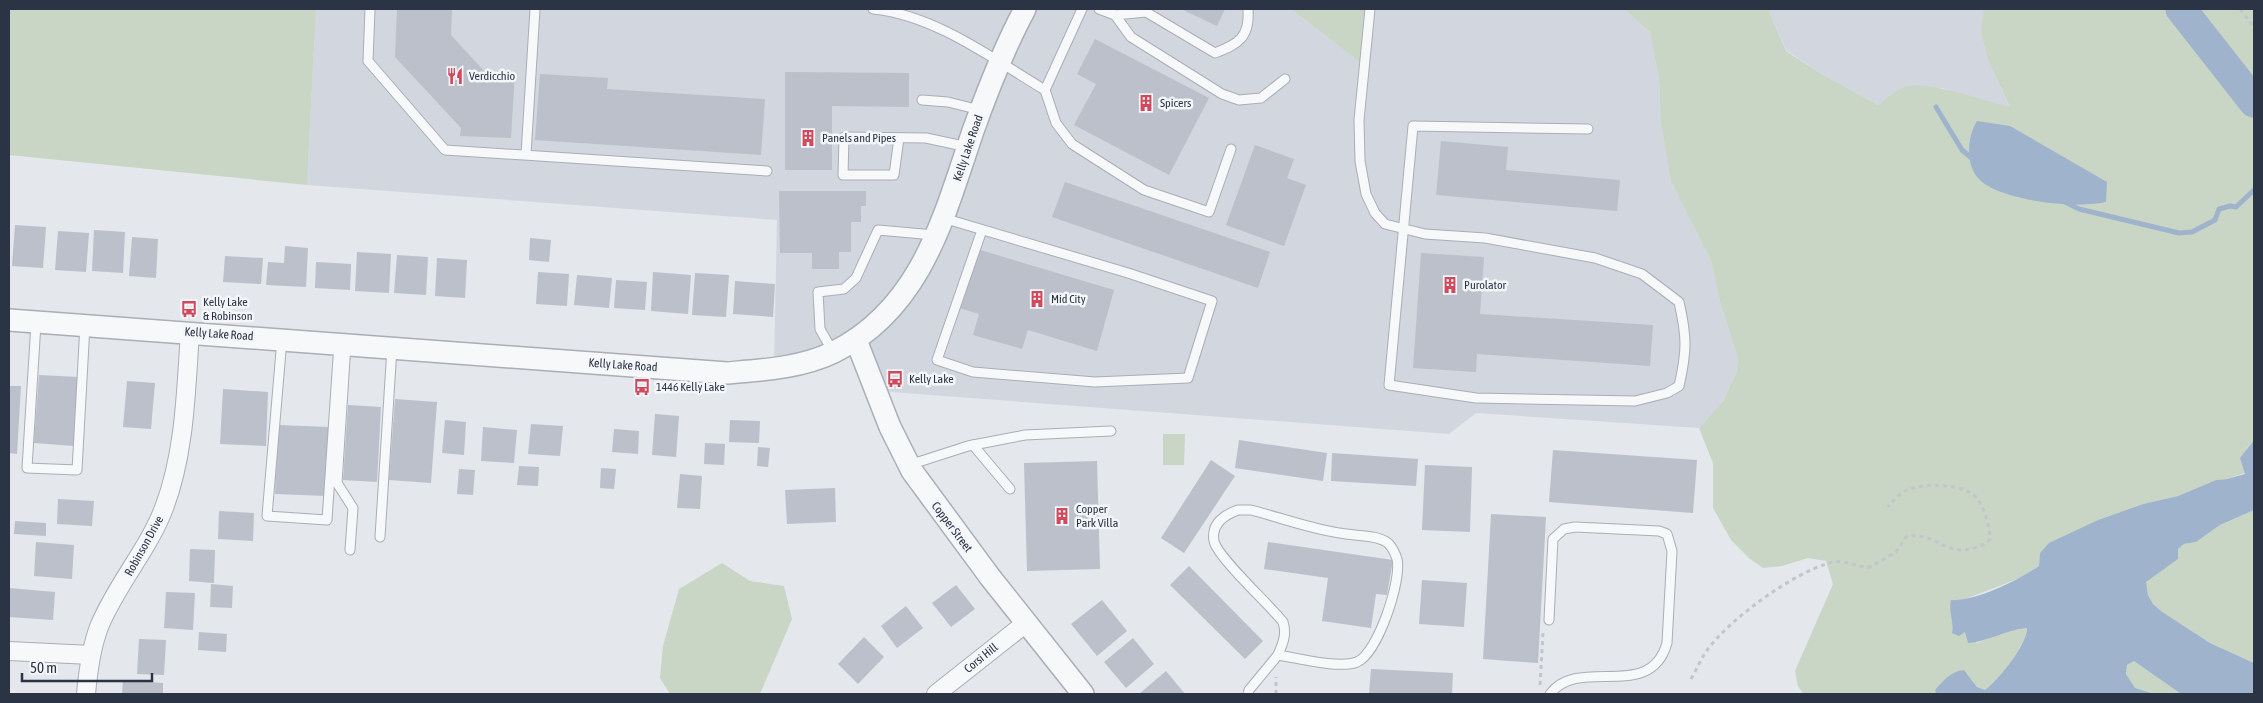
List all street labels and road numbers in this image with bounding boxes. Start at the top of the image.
street label: Kelly Lake Road [950,113,986,183]
street label: Kelly Lake Road [184,325,254,343]
street label: Kelly Lake Road [588,356,658,374]
street label: Copper Street [929,499,976,555]
street label: Robinson Drive [122,514,166,578]
street label: Corsi Hill [961,640,1001,676]

